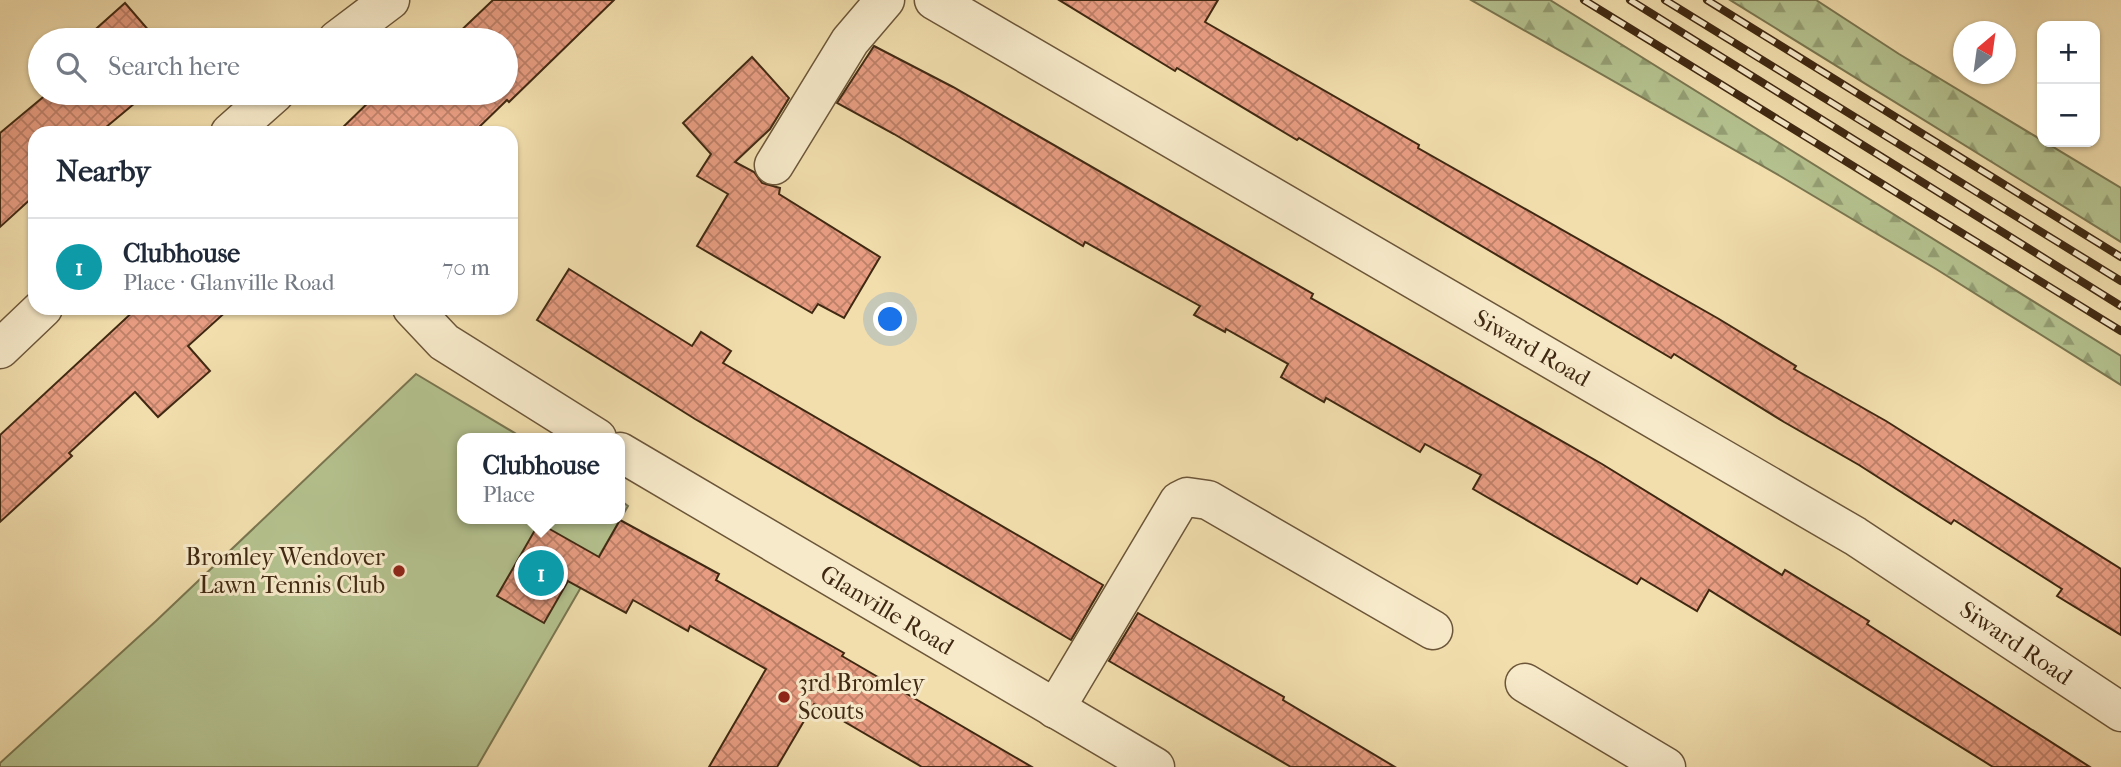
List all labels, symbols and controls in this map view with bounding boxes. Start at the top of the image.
north arrow [1953,21,2016,84]
map controls [2037,21,2100,147]
button: + [2037,21,2100,84]
search box [28,28,518,105]
icon: search [52,48,90,86]
text: Search here [108,51,240,82]
button: − [2037,84,2100,147]
text: Nearby [56,154,151,189]
text: Clubhouse [123,238,240,269]
text: 1 [75,254,83,281]
text: 70 m [442,254,490,281]
text: Place · Glanville Road [123,269,335,296]
your location [873,302,907,336]
street label: Siward Road [1469,304,1596,393]
popup [457,433,625,524]
text: Clubhouse [482,450,600,481]
text: Place [482,481,535,508]
place label: Bromley Wendover Lawn Tennis Club [185,543,386,599]
pin: 1 [518,547,564,599]
street label: Glanville Road [815,559,960,661]
marker: Bromley Wendover Lawn Tennis Club [391,563,407,579]
street label: Siward Road [1955,595,2078,691]
place label: 3rd Bromley Scouts [798,669,926,725]
marker: 3rd Bromley Scouts [776,689,792,705]

